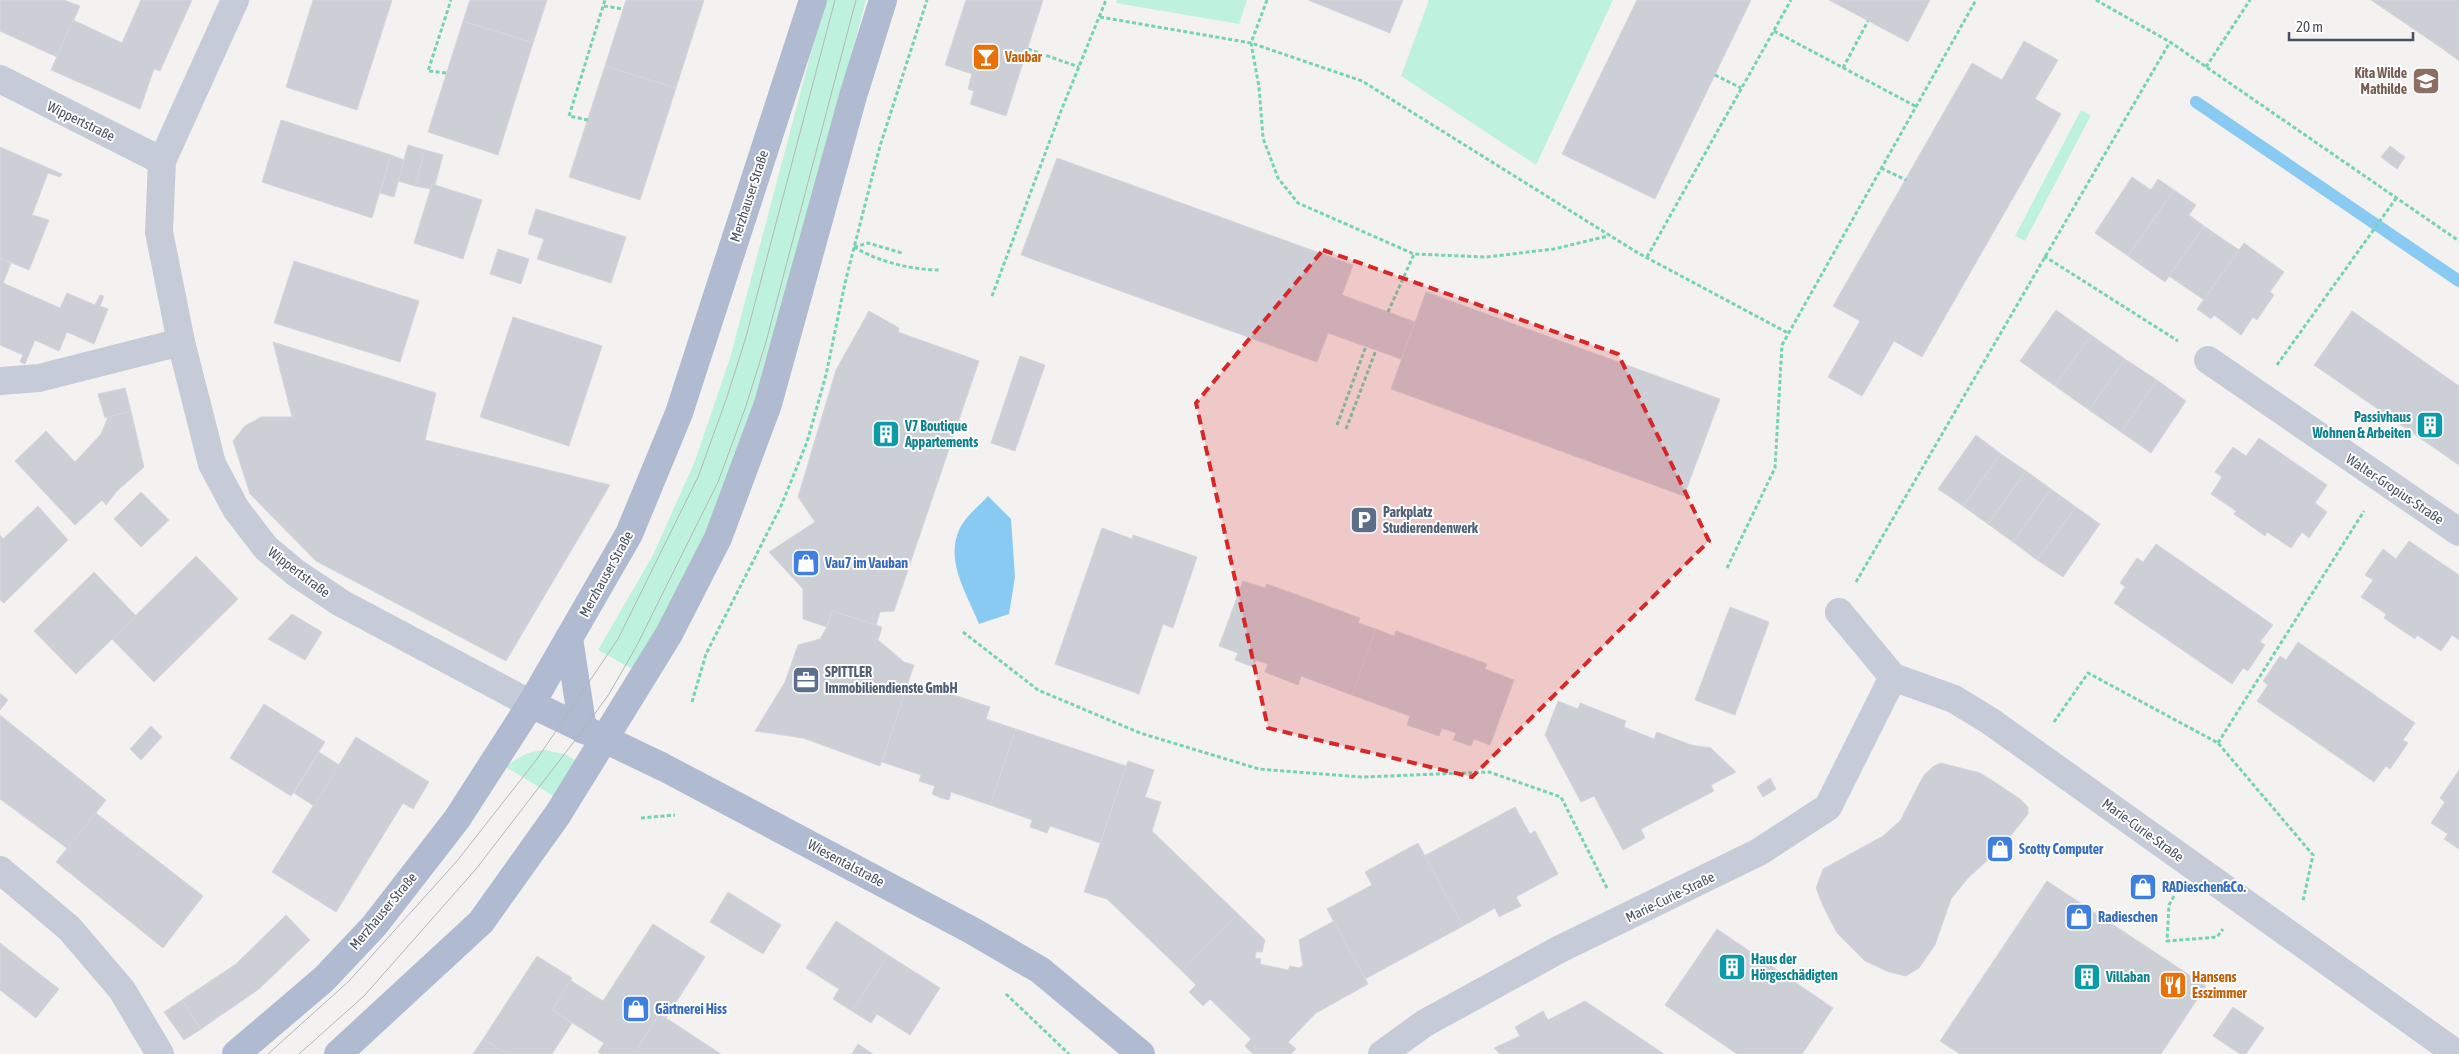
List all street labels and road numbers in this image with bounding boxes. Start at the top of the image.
street label: Wippertstraße [45,98,117,144]
street label: Merzhauser Straße [727,148,771,244]
street label: Walter-Gropius-Straße [2343,450,2447,528]
street label: Merzhauser Straße [576,528,636,620]
street label: Wippertstraße [265,544,333,600]
street label: Marie-Curie-Straße [2099,795,2187,865]
street label: Wiesentalstraße [805,836,887,890]
street label: Merzhauser Straße [346,869,420,953]
street label: Marie-Curie-Straße [1623,869,1717,925]

